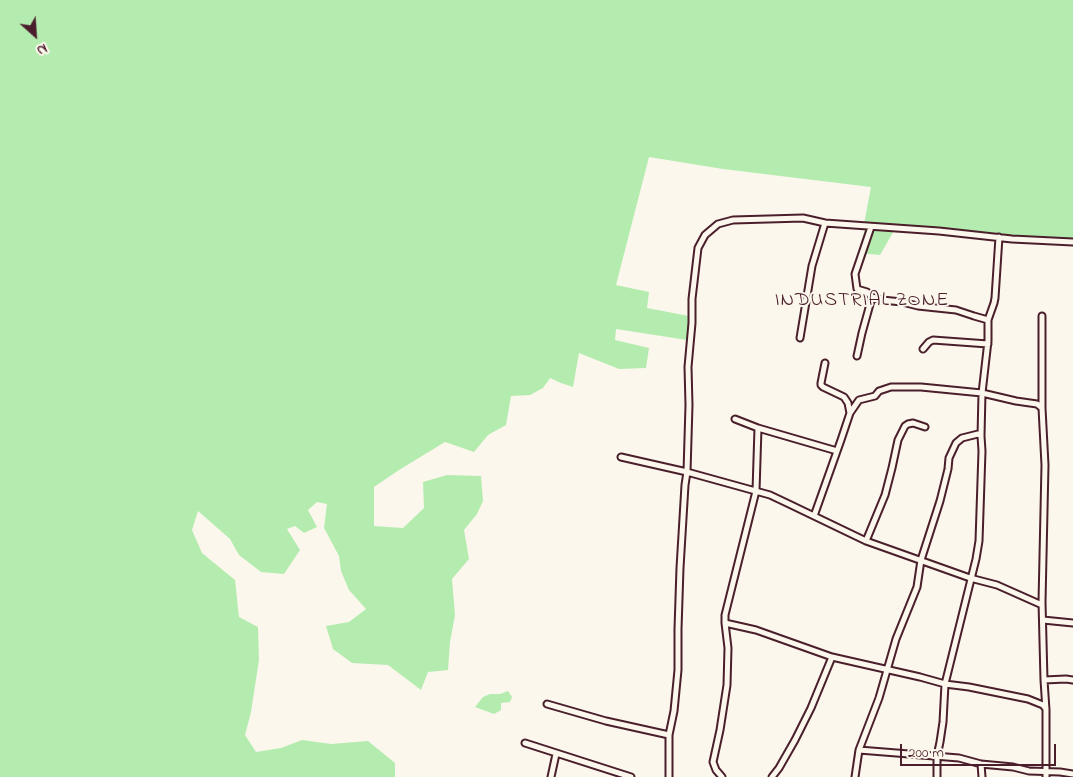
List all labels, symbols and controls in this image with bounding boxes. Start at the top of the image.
north arrow [10,10,60,60]
text: N [33,37,51,60]
district label: INDUSTRIAL ZONE [773,290,951,314]
scale bar [903,734,1059,766]
text: 200 m [908,742,944,764]

